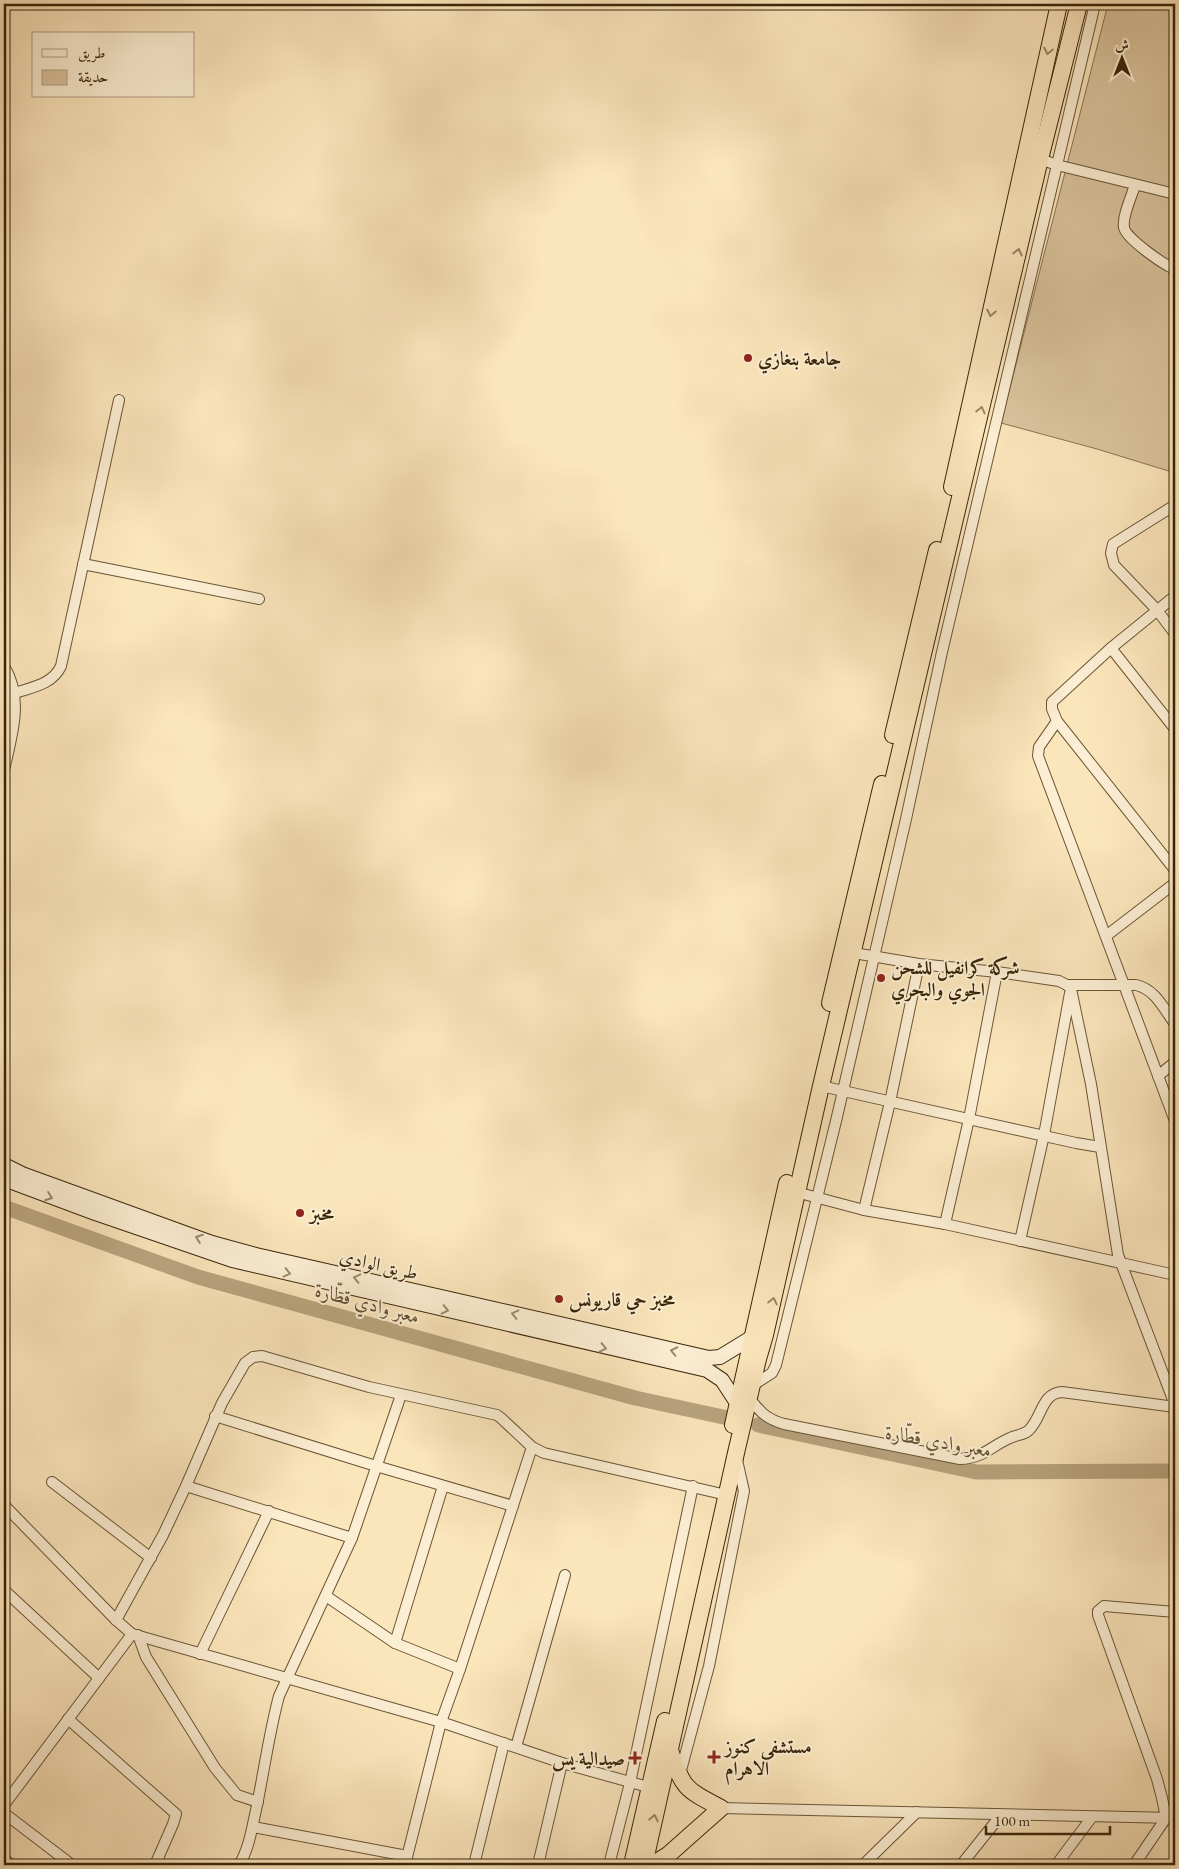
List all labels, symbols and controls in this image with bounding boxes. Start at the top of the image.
legend [32,32,195,98]
north arrow [1096,32,1146,82]
text: ش [1115,36,1129,54]
text: طريق [78,43,105,63]
one-way arrow [1043,47,1054,56]
text: حديقة [78,67,108,86]
one-way arrow [1012,247,1023,256]
one-way arrow [986,308,996,317]
place label: جامعة بنغازي [758,346,841,374]
marker: جامعة بنغازي [742,352,754,364]
one-way arrow [975,406,986,415]
place label: شركة كرانفيل للشحن الجوي والبحري [891,955,1020,1005]
marker: شركة كرانفيل للشحن الجوي والبحري [875,972,887,984]
one-way arrow [44,1191,53,1201]
place label: مخبز [308,1201,334,1226]
marker: مخبز [294,1207,306,1219]
one-way arrow [196,1234,204,1244]
street label: طريق الوادي [337,1243,421,1289]
one-way arrow [282,1267,291,1278]
one-way arrow [353,1273,361,1284]
water label: معبر وادي قطّارة [311,1276,423,1332]
place label: مخبز حي قاريونس [569,1287,675,1315]
marker: مخبز حي قاريونس [553,1293,565,1305]
one-way arrow [767,1297,778,1306]
one-way arrow [440,1304,449,1315]
one-way arrow [511,1309,520,1320]
one-way arrow [599,1342,608,1353]
one-way arrow [669,1346,678,1356]
water label: معبر وادي قطّارة [882,1419,994,1466]
place label: مستشفى كنوز الاهرام [723,1734,812,1786]
place label: صيدالية يس [552,1746,625,1772]
marker: مستشفى كنوز الاهرام [707,1750,721,1764]
marker: صيدالية يس [629,1752,641,1764]
scale bar [986,1804,1110,1836]
text: 100 m [994,1811,1031,1830]
one-way arrow [648,1813,659,1822]

